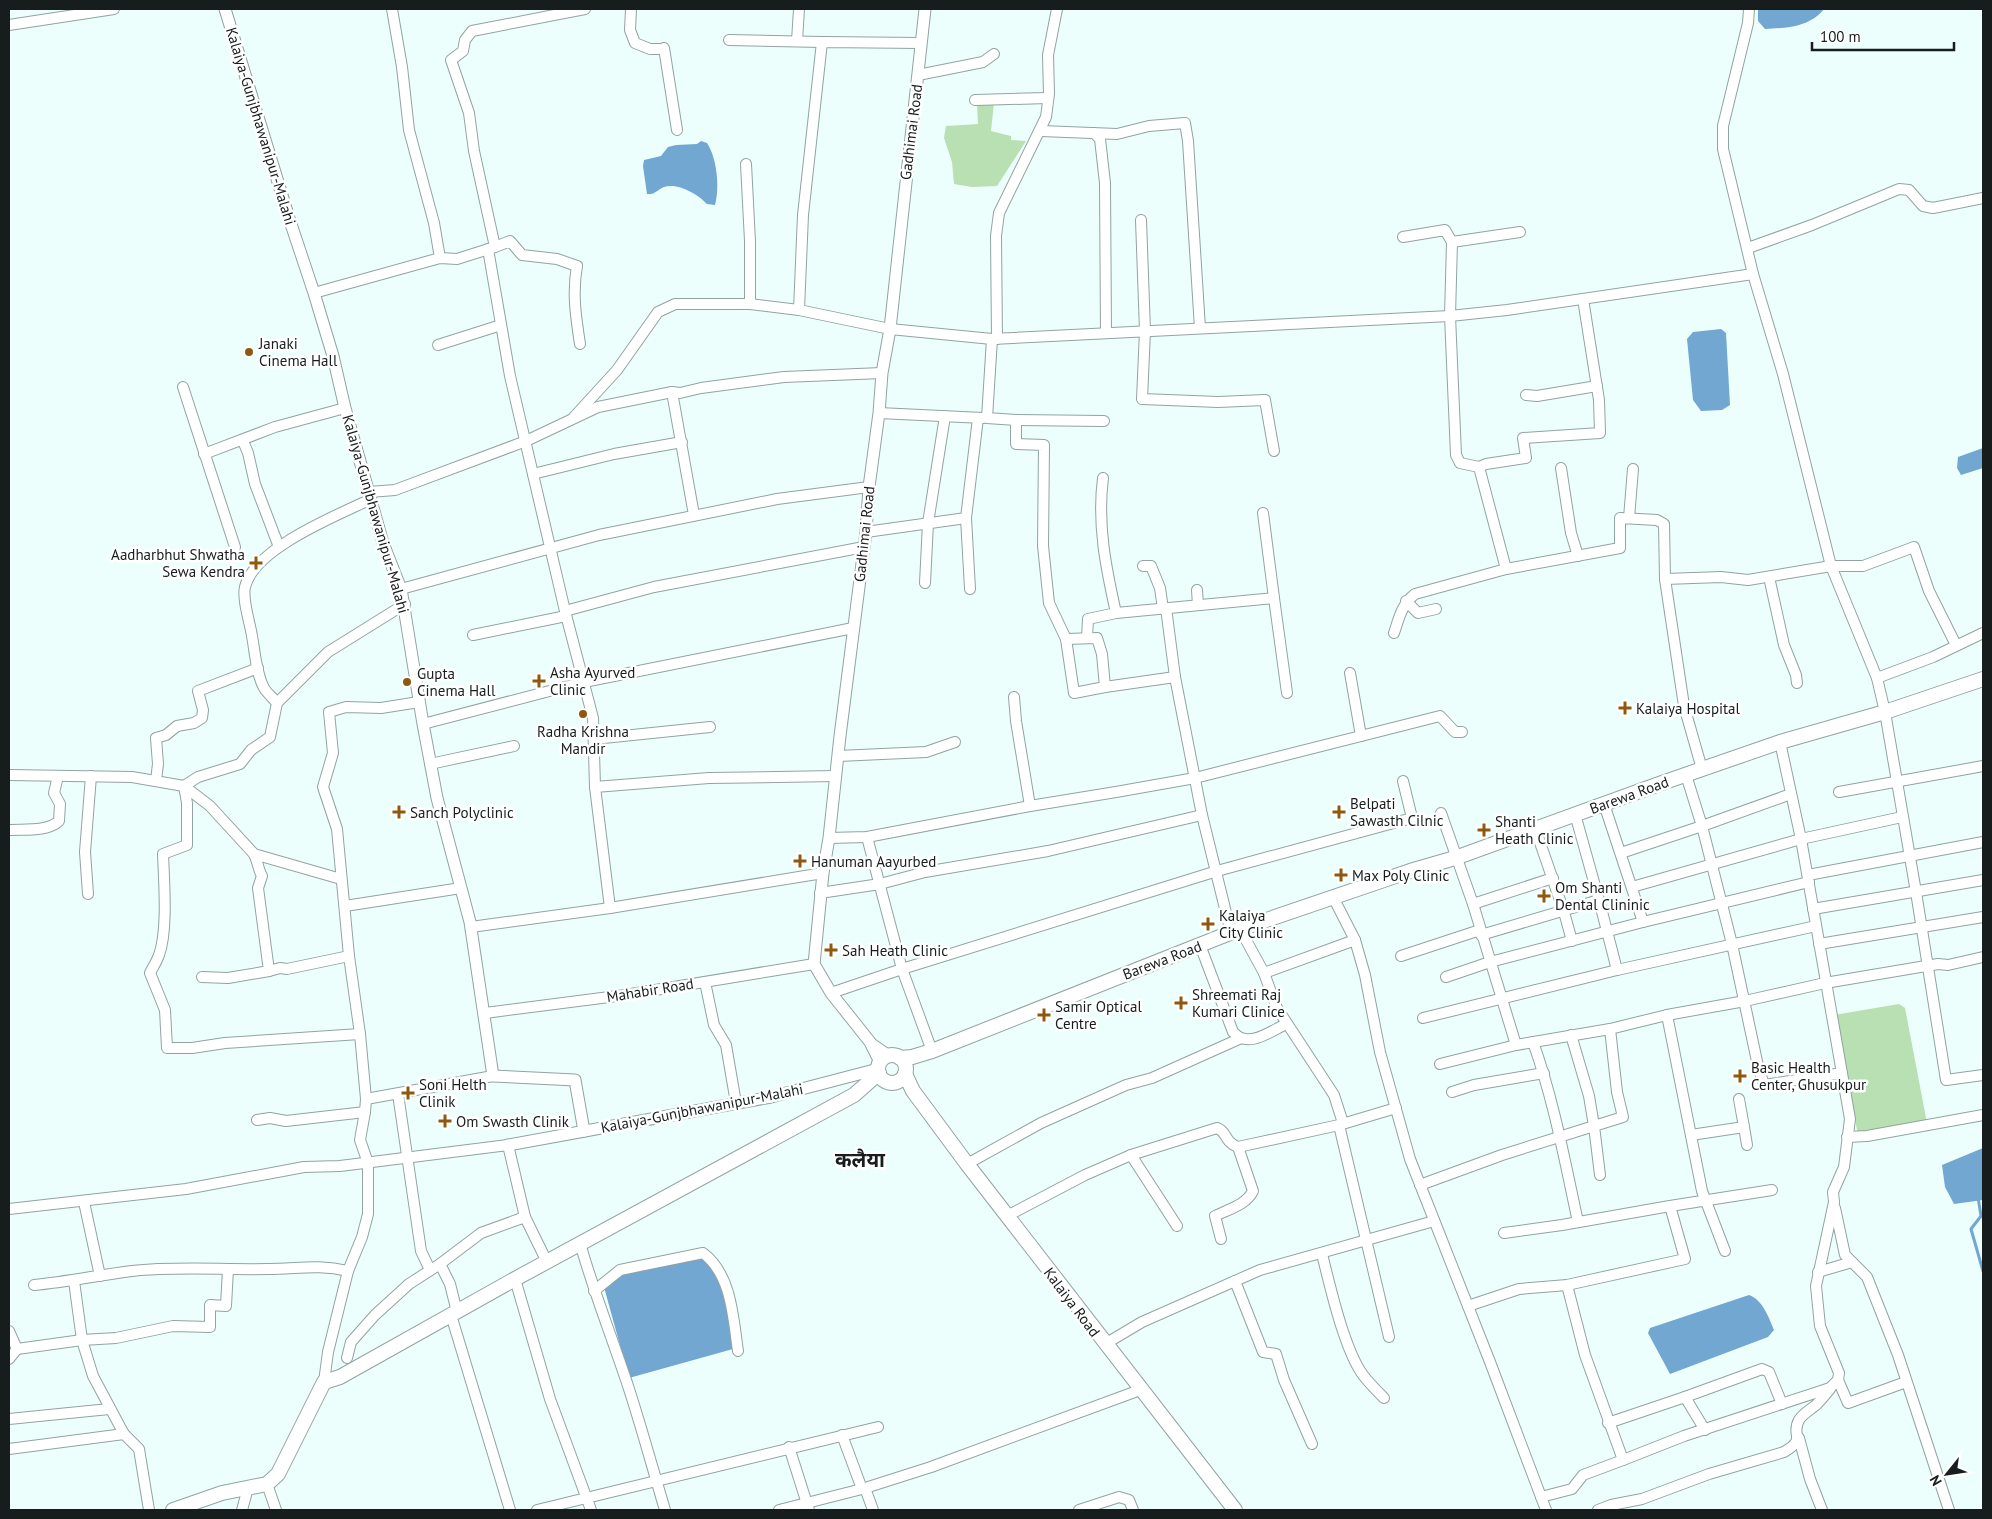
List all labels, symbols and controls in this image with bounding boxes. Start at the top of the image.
scale bar [1812,20,1954,52]
street label: Kalaiya-Gunjbhawanipur-Malahi [222,25,300,227]
text: 100 m [1820,27,1861,46]
street label: Gadhimai Road [896,83,926,181]
place label: Janaki Cinema Hall [258,334,338,370]
marker: Janaki Cinema Hall [243,346,255,358]
street label: Kalaiya-Gunjbhawanipur-Malahi [339,412,413,616]
street label: Gadhimai Road [850,485,878,583]
place label: Aadharbhut Shwatha Sewa Kendra [111,545,245,581]
marker: Aadharbhut Shwatha Sewa Kendra [249,556,263,570]
place label: Asha Ayurved Clinic [550,663,635,699]
place label: Gupta Cinema Hall [417,664,496,700]
marker: Asha Ayurved Clinic [532,674,546,688]
marker: Gupta Cinema Hall [401,676,413,688]
place label: Kalaiya Hospital [1636,699,1741,718]
marker: Kalaiya Hospital [1618,701,1632,715]
marker: Radha Krishna Mandir [577,708,589,720]
place label: Radha Krishna Mandir [537,722,629,758]
street label: Barewa Road [1587,772,1671,818]
place label: Belpati Sawasth Cilnic [1350,794,1444,830]
place label: Sanch Polyclinic [410,803,514,822]
marker: Sanch Polyclinic [392,805,406,819]
marker: Belpati Sawasth Cilnic [1332,805,1346,819]
place label: Shanti Heath Clinic [1495,812,1574,848]
marker: Shanti Heath Clinic [1477,823,1491,837]
place label: Hanuman Aayurbed [811,852,936,871]
marker: Hanuman Aayurbed [793,854,807,868]
place label: Max Poly Clinic [1352,866,1449,885]
marker: Max Poly Clinic [1334,868,1348,882]
place label: Om Shanti Dental Clininic [1555,878,1650,914]
marker: Om Shanti Dental Clininic [1537,889,1551,903]
place label: Kalaiya City Clinic [1219,906,1283,942]
marker: Kalaiya City Clinic [1201,917,1215,931]
street label: Barewa Road [1120,936,1204,984]
place label: Sah Heath Clinic [842,941,948,960]
marker: Sah Heath Clinic [824,943,838,957]
street label: Mahabir Road [605,974,695,1006]
place label: Shreemati Raj Kumari Clinice [1192,985,1285,1021]
marker: Shreemati Raj Kumari Clinice [1174,996,1188,1010]
place label: Samir Optical Centre [1055,997,1142,1033]
marker: Samir Optical Centre [1037,1008,1051,1022]
place label: Basic Health Center, Ghusukpur [1751,1058,1866,1094]
marker: Basic Health Center, Ghusukpur [1733,1069,1747,1083]
place label: Soni Helth Clinik [419,1075,487,1111]
street label: Kalaiya-Gunjbhawanipur-Malahi [599,1079,805,1137]
marker: Soni Helth Clinik [401,1086,415,1100]
place label: Om Swasth Clinik [456,1112,570,1131]
marker: Om Swasth Clinik [438,1114,452,1128]
district label: कलैया [835,1147,886,1173]
street label: Kalaiya Road [1040,1263,1104,1341]
north arrow [1922,1449,1972,1499]
text: N [1926,1472,1946,1489]

